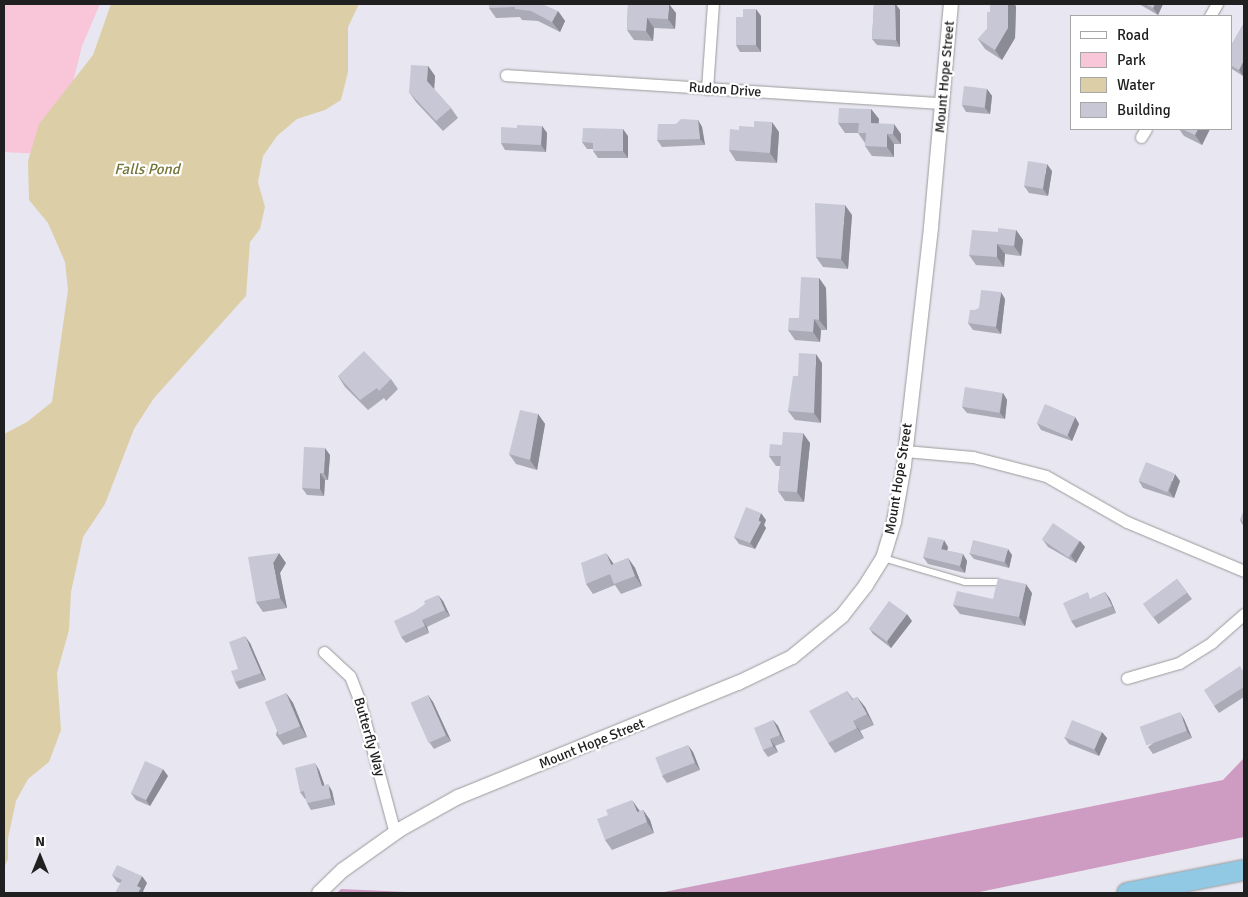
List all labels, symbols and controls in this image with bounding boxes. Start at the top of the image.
legend [1070,15,1233,130]
street label: Mount Hope Street [932,20,958,134]
text: Road [1117,26,1149,44]
text: Park [1117,51,1146,69]
text: Water [1117,76,1155,94]
street label: Rudon Drive [688,79,762,101]
text: Building [1117,101,1171,119]
water label: Falls Pond [114,161,180,179]
street label: Mount Hope Street [882,422,916,536]
street label: Butterfly Way [350,696,388,778]
street label: Mount Hope Street [537,715,647,773]
north arrow [15,832,65,882]
text: N [35,833,45,850]

